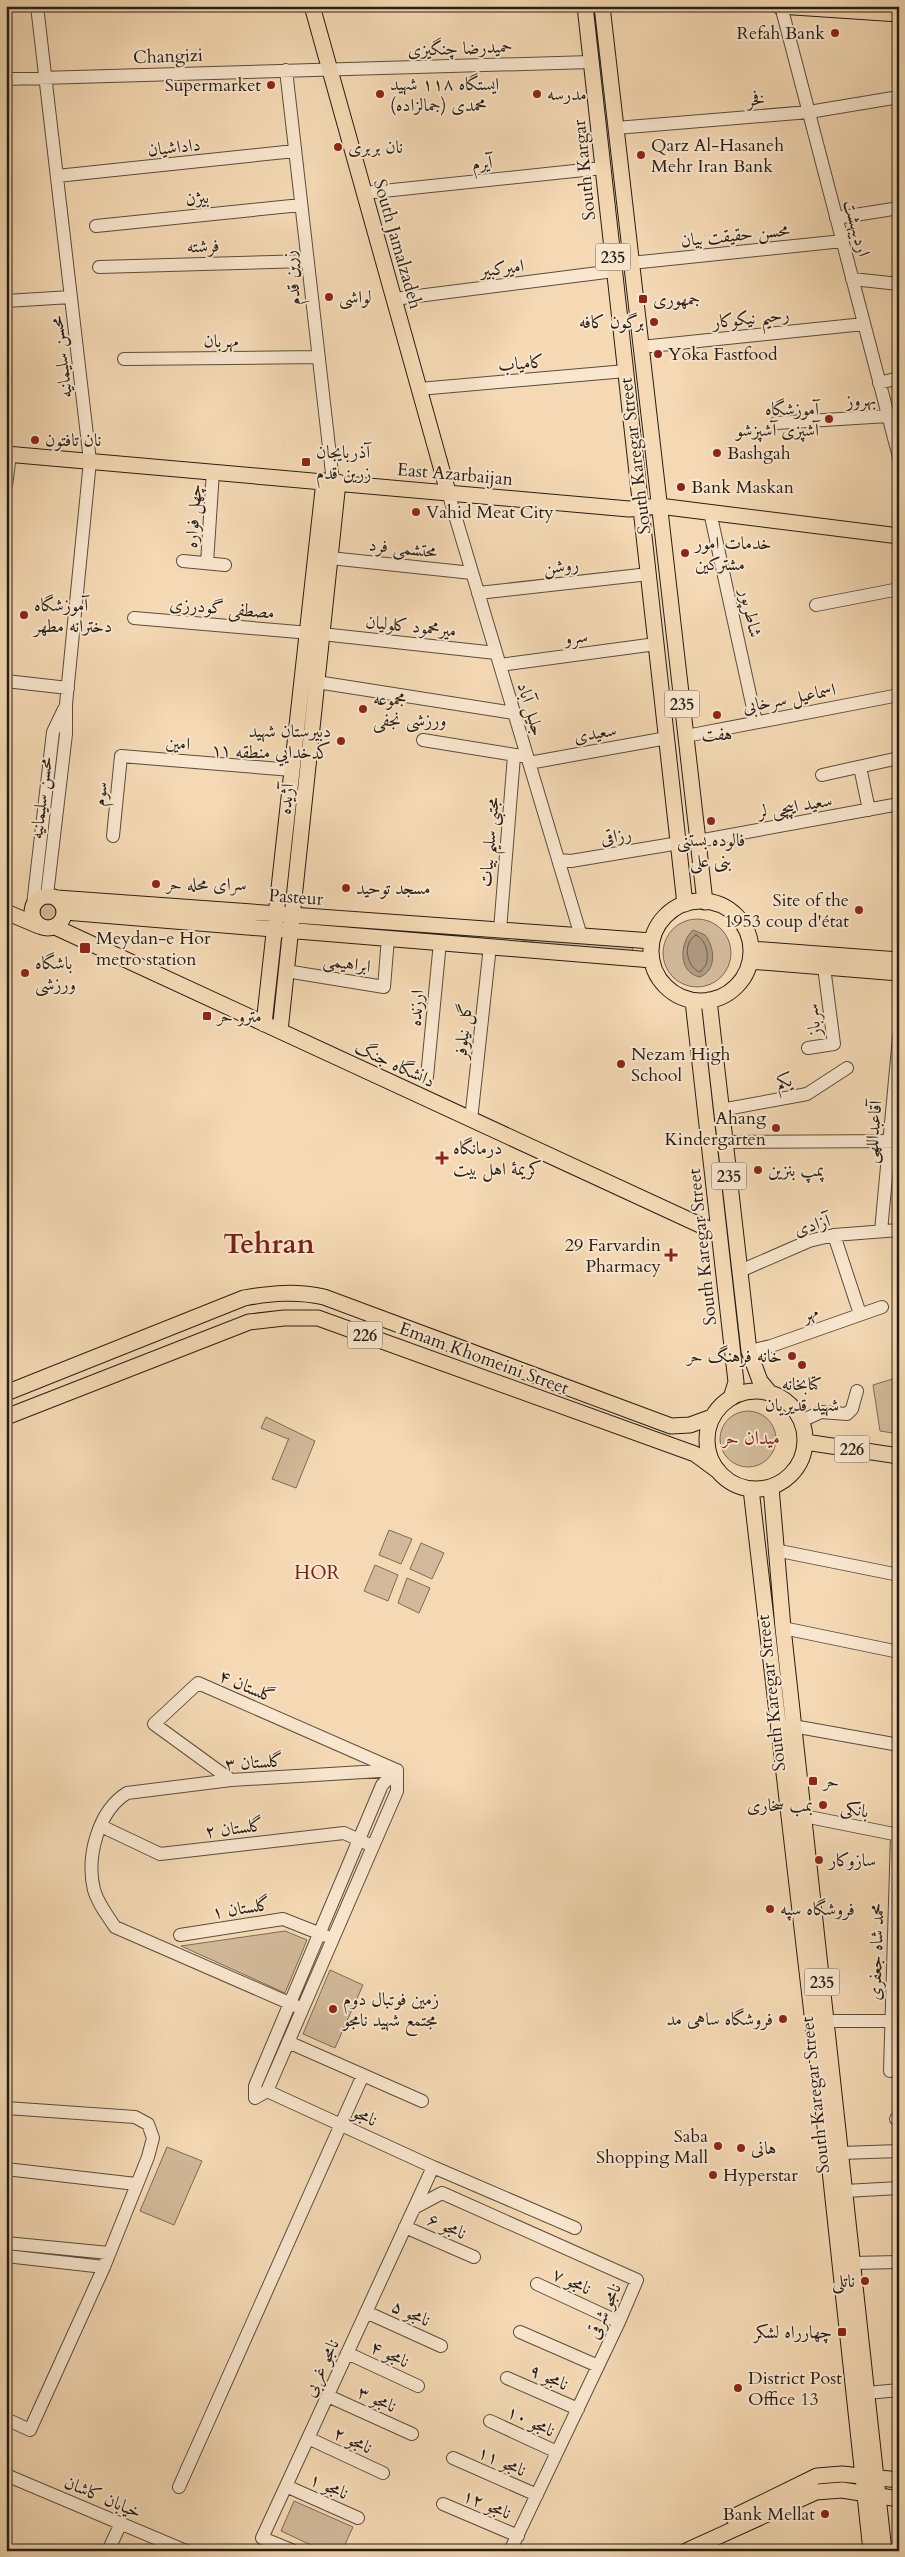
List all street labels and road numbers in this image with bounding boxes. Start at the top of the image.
street label: حمیدرضا چنگیزی [407,34,513,63]
street label: Changizi [133,43,203,70]
street label: فخر [744,86,766,113]
street label: South Kargar [567,118,602,222]
street label: داداشیان [146,132,202,163]
street label: آیرم [471,150,496,180]
street label: South Jamalzadeh [367,176,428,312]
street label: بیژن [184,185,210,212]
street label: اردیبهشت [837,197,876,259]
street label: محسن حقیقت بیان [679,217,791,254]
street label: فرشته [186,233,220,260]
road number: 235 [596,243,630,270]
street label: زرین قدم [277,249,311,307]
street label: امیرکبیر [477,253,526,284]
street label: رحیم نیکوکار [709,302,791,340]
street label: محسن سلیمانیه [44,314,79,399]
street label: مهربان [204,329,239,354]
street label: کامیاب [497,349,545,378]
street label: South Karegar Street [613,376,658,536]
street label: بهروز [843,387,877,414]
street label: East Azarbaijan [396,457,515,492]
street label: چهل فواره [179,483,208,549]
street label: محتشمی فرد [367,532,439,565]
street label: روشن [542,552,580,581]
street label: شاطرپور [733,585,768,640]
street label: مصطفی گودرزی [168,591,275,626]
street label: میرمحمود کلولیان [364,609,458,644]
street label: سرو [561,623,589,652]
street label: اسماعیل سرخابی [740,677,838,720]
street label: جلیل آباد [511,679,550,739]
road number: 235 [664,691,700,718]
street label: سعیدی [572,717,619,750]
street label: امین [165,730,191,757]
street label: محسن سلیمانیه [24,756,59,840]
street label: آژیده [272,780,301,816]
street label: سوم [87,781,117,808]
street label: سعید ایپچی لر [754,788,834,826]
street label: مجتبی سلیم بیات [473,796,511,888]
street label: رزاقی [599,822,633,851]
street label: Pasteur [268,883,325,912]
street label: ابراهیمی [321,947,373,980]
street label: ارزنده [402,989,431,1027]
street label: گل نیلوفر [448,1002,479,1062]
street label: سرباز [799,1002,828,1040]
street label: دانشگاه جنگ [351,1035,439,1094]
street label: یکم [774,1067,797,1099]
street label: آقاعبداللهی [858,1097,889,1165]
road number: 235 [712,1162,746,1190]
street label: South Karegar Street [682,1167,723,1327]
street label: آزادی [791,1208,835,1243]
street label: مهر [797,1299,822,1329]
street label: Emam Khomeini Street [395,1316,573,1401]
road number: 226 [348,1322,382,1348]
road number: 226 [834,1436,870,1462]
street label: South Karegar Street [751,1613,792,1773]
street label: گلستان ۴ [215,1664,279,1709]
street label: گلستان ۳ [224,1748,284,1777]
street label: بانکی [839,1795,871,1824]
street label: گلستان ۲ [204,1813,265,1844]
street label: گلستان ۱ [210,1892,272,1925]
street label: محمد شاه جعفری [862,1903,891,2001]
road number: 235 [804,1968,840,1995]
street label: South Karegar Street [795,2015,836,2175]
street label: نامجو [347,2099,381,2133]
street label: نامجو ۶ [423,2207,470,2246]
street label: نامجو ۷ [548,2262,595,2301]
street label: نامجو شرقی [581,2279,628,2343]
street label: نامجو ۵ [387,2294,434,2333]
street label: نامجو غربی [297,2335,346,2401]
street label: نامجو ۴ [366,2335,413,2374]
street label: نامجو ۹ [525,2358,572,2397]
street label: نامجو ۳ [353,2380,400,2419]
street label: نامجو ۱۰ [503,2399,559,2443]
street label: نامجو ۲ [329,2421,376,2460]
street label: نامجو ۱۱ [474,2440,530,2483]
street label: نامجو ۱ [305,2467,352,2506]
street label: خیابان کاشان [60,2470,145,2525]
street label: نامجو ۱۲ [459,2483,515,2526]

